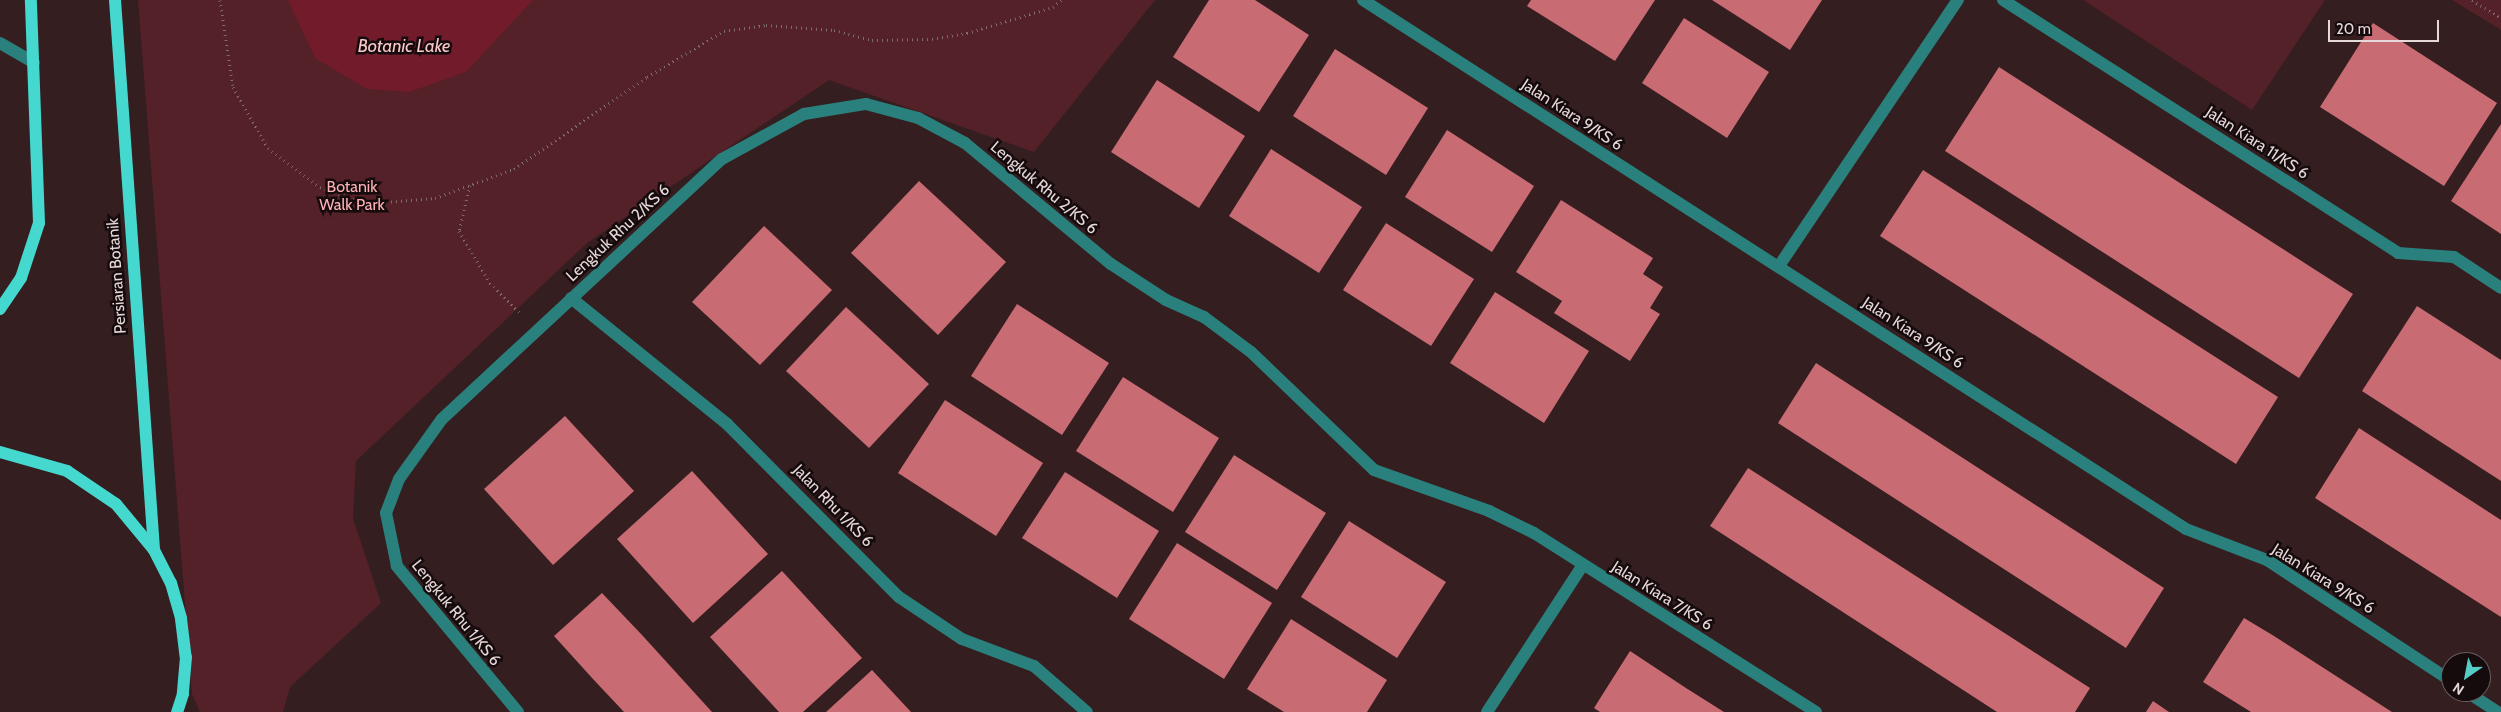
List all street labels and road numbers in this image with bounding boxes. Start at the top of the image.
street label: Jalan Kiara 9/KS 6 [1518,75,1626,155]
street label: Jalan Kiara 11/KS 6 [2202,103,2312,183]
street label: Lengkuk Rhu 2/KS 6 [986,138,1102,238]
street label: Lengkuk Rhu 2/KS 6 [562,180,674,286]
street label: Persiaran Botanik [103,218,131,334]
street label: Jalan Kiara 9/KS 6 [1859,293,1967,373]
street label: Jalan Rhu 1/KS 6 [789,461,877,551]
street label: Jalan Kiara 9/KS 6 [2268,540,2378,618]
street label: Lengkuk Rhu 1/KS 6 [407,556,505,670]
street label: Jalan Kiara 7/KS 6 [1608,557,1716,635]

